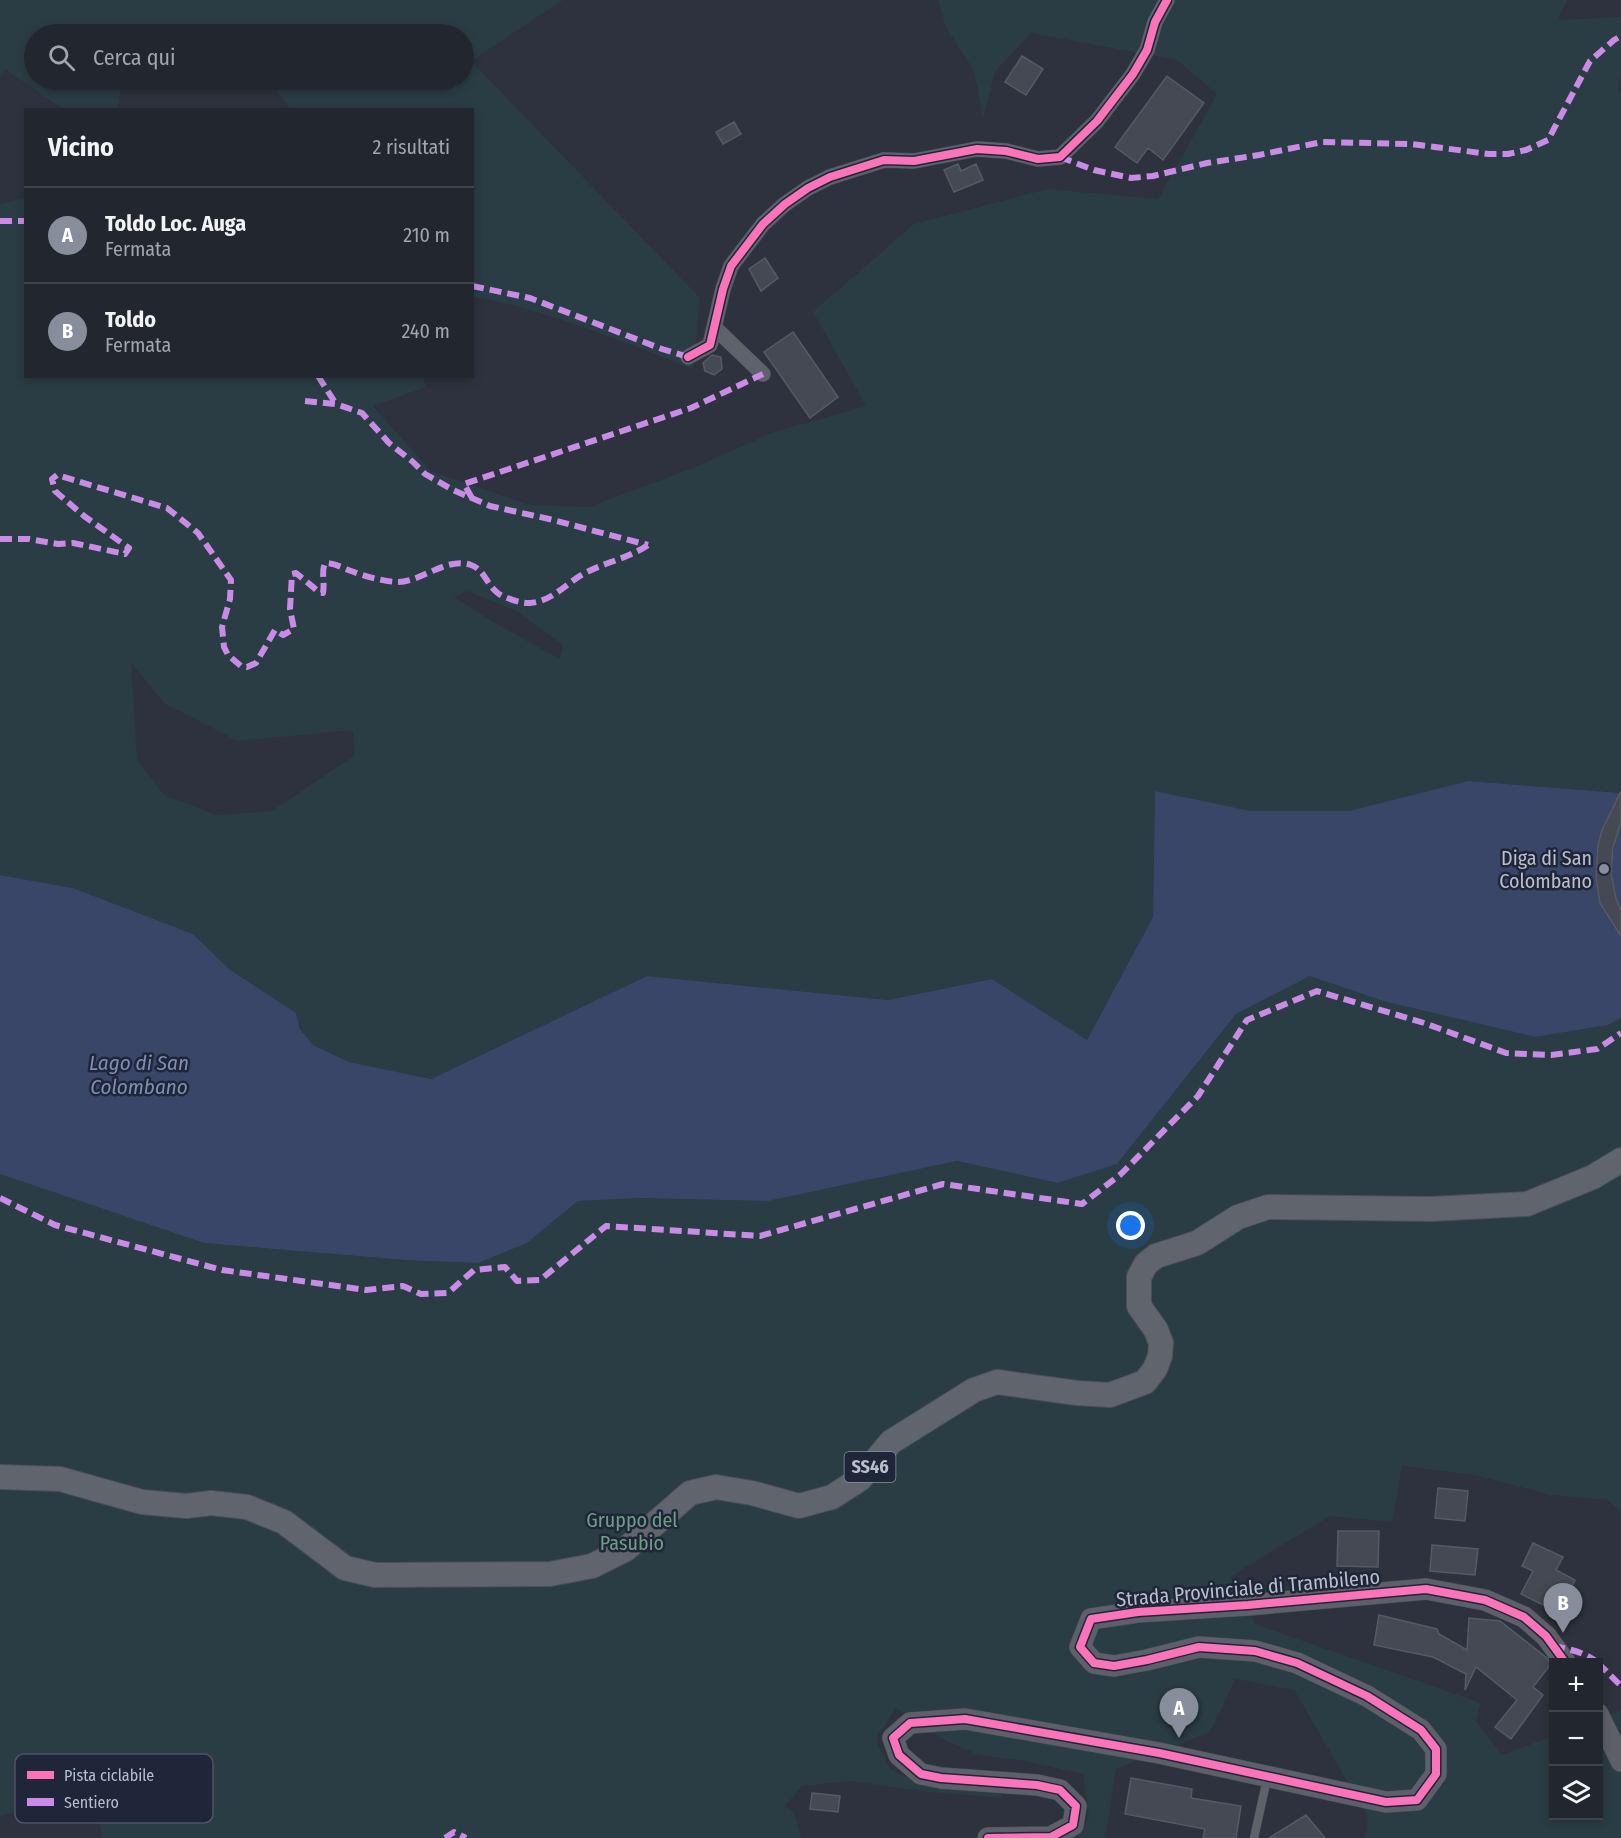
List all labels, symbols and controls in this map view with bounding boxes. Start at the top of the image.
search box [24,24,474,90]
icon: search [45,41,78,74]
text: Cerca qui [93,44,176,71]
text: Vicino [48,132,114,163]
text: 2 risultati [372,135,450,159]
text: Toldo Loc. Auga [105,210,246,237]
text: A [62,223,73,247]
text: 210 m [403,223,450,247]
text: Fermata [105,237,171,261]
text: Toldo [105,306,156,333]
text: B [62,319,73,343]
text: 240 m [401,319,450,343]
text: Fermata [105,333,171,357]
place label: Diga di San Colombano [1499,846,1592,893]
marker: Diga di San Colombano [1597,862,1611,876]
water label: Lago di San Colombano [89,1050,189,1100]
your location [1116,1211,1145,1240]
road number: SS46 [844,1452,896,1482]
park label: Gruppo del Pasubio [586,1508,678,1555]
street label: Strada Provinciale di Trambileno [1115,1565,1381,1611]
pin: B [1544,1584,1582,1633]
map controls [1549,1658,1603,1820]
button: + [1549,1658,1603,1712]
pin: A [1160,1688,1198,1738]
button: − [1549,1712,1603,1766]
legend [15,1754,213,1823]
text: Pista ciclabile [64,1766,154,1785]
button: layers [1549,1766,1603,1820]
text: Sentiero [64,1793,119,1812]

